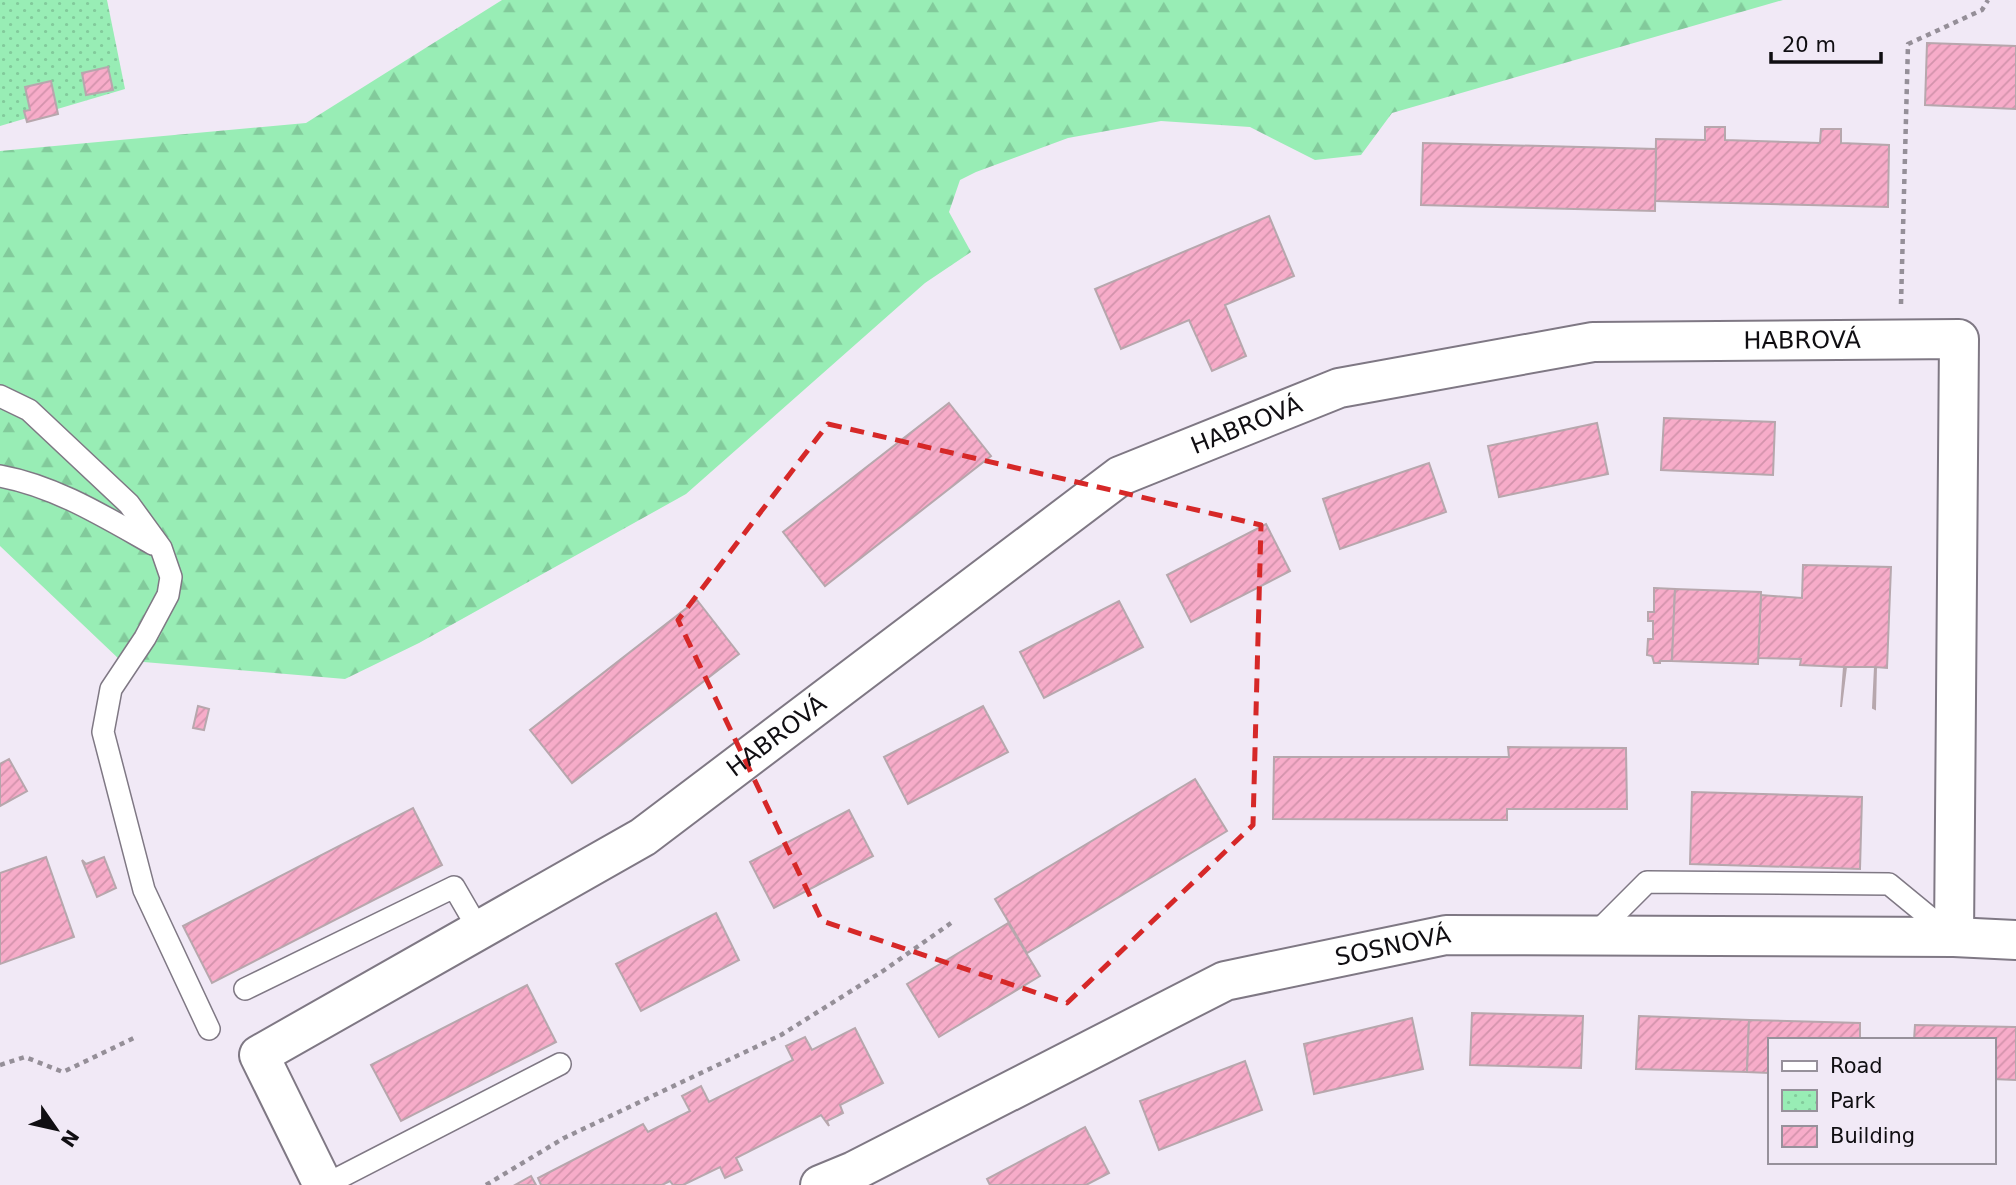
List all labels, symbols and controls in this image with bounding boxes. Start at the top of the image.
scale bar [1771,21,1881,65]
text: 20 m [1782,33,1836,57]
street label: HABROVÁ [1743,325,1862,355]
street label: HABROVÁ [1187,389,1307,460]
street label: HABROVÁ [721,688,832,782]
street label: SOSNOVÁ [1333,919,1454,972]
legend [1768,1038,1995,1164]
text: Road [1830,1054,1883,1078]
text: Park [1830,1089,1876,1113]
north arrow [21,1094,91,1164]
text: Building [1830,1124,1915,1148]
text: N [57,1126,84,1151]

